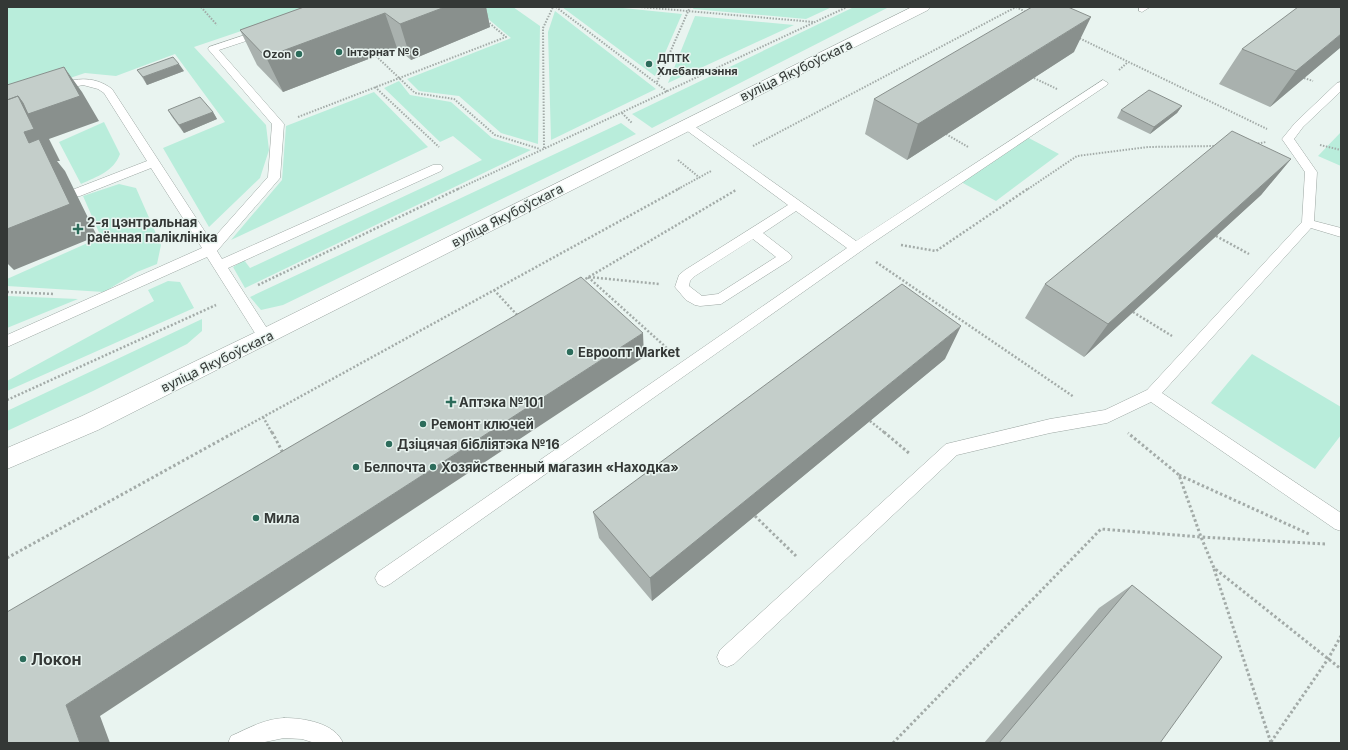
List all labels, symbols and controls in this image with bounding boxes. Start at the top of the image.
street label: вуліца Якубоўскага [737,36,855,104]
place label: Інтэрнат № 6 [347,45,419,59]
place label: Ozon [263,47,291,61]
marker: Інтэрнат № 6 [334,47,344,57]
marker: Ozon [294,49,304,59]
place label: ДПТК Хлебапячэння [657,51,738,78]
marker: ДПТК Хлебапячэння [644,59,654,69]
street label: вуліца Якубоўскага [448,180,566,250]
place label: 2-я цэнтральная раённая паліклініка [87,214,218,245]
marker: 2-я цэнтральная раённая паліклініка [72,223,84,235]
street label: вуліца Якубоўскага [158,327,276,395]
place label: Евроопт Market [578,344,680,360]
marker: Евроопт Market [565,347,575,357]
place label: Аптэка №101 [459,394,543,410]
marker: Аптэка №101 [446,397,456,407]
place label: Ремонт ключей [431,416,534,432]
marker: Ремонт ключей [418,419,428,429]
place label: Дзіцячая бібліятэка №16 [397,436,560,452]
marker: Дзіцячая бібліятэка №16 [384,439,394,449]
place label: Белпочта [364,459,426,475]
place label: Хозяйственный магазин «Находка» [441,459,679,475]
marker: Белпочта [351,462,361,472]
marker: Хозяйственный магазин «Находка» [428,462,438,472]
place label: Мила [264,510,300,526]
marker: Мила [251,513,261,523]
place label: Локон [31,649,82,669]
marker: Локон [18,654,28,664]

